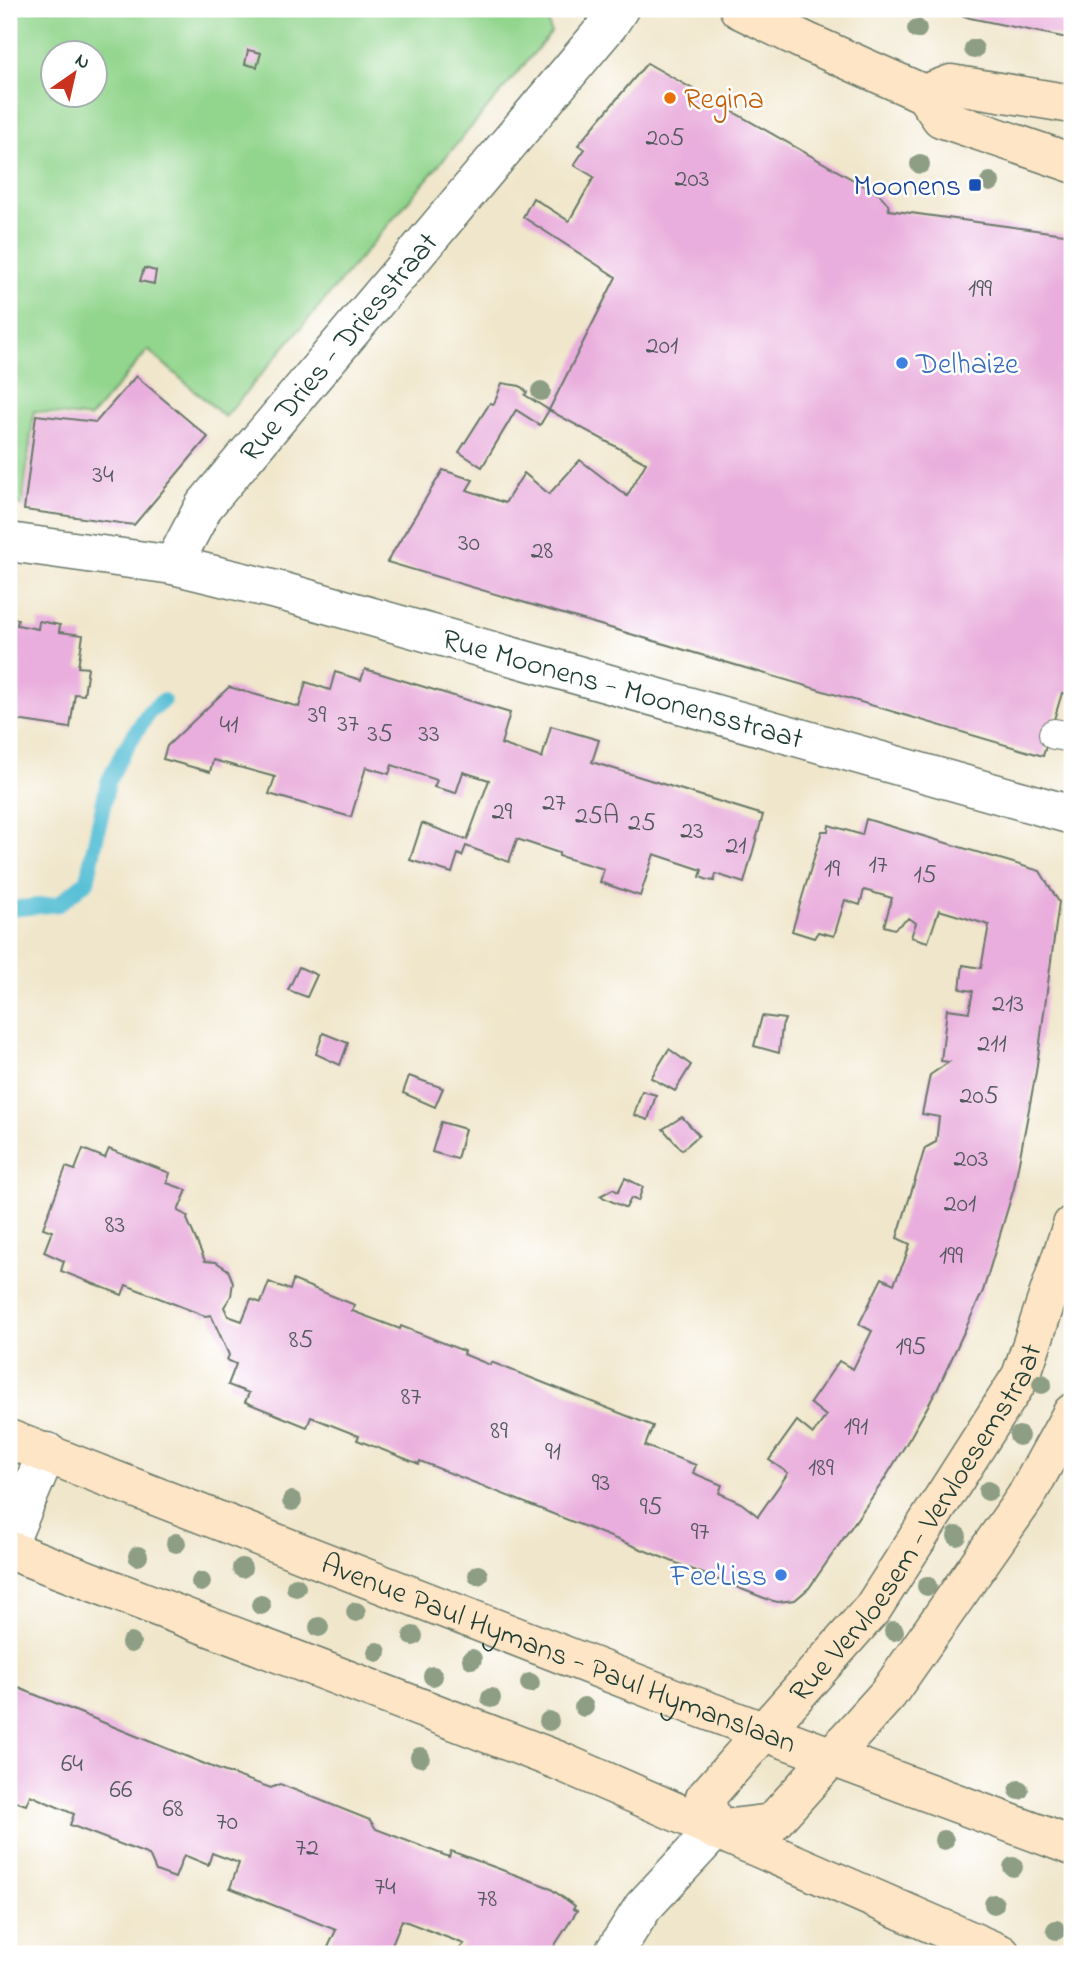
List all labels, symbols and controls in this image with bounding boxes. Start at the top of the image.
north arrow [38,38,108,108]
text: N [69,47,95,77]
place label: Regina [684,79,764,123]
marker: Regina [662,90,678,106]
house number: 205 [645,120,685,158]
house number: 203 [675,161,709,199]
place label: Moonens [853,166,961,210]
marker: Moonens [967,177,983,193]
street label: Rue Dries - Driesstraat [231,224,450,473]
house number: 199 [968,271,992,309]
house number: 201 [646,328,678,366]
place label: Delhaize [915,344,1019,388]
marker: Delhaize [894,355,910,371]
house number: 34 [92,457,114,495]
house number: 30 [458,525,480,563]
house number: 28 [531,533,554,571]
street label: Rue Moonens - Moonensstraat [436,619,808,763]
house number: 39 [308,697,326,735]
house number: 37 [337,706,359,744]
house number: 41 [220,707,238,745]
house number: 35 [367,716,393,754]
house number: 33 [418,716,440,754]
house number: 27 [542,785,566,823]
house number: 29 [492,794,513,832]
house number: 25A [575,798,619,836]
house number: 25 [628,805,656,843]
house number: 23 [680,813,704,851]
house number: 21 [725,828,747,866]
house number: 17 [869,847,888,885]
house number: 19 [824,851,840,889]
house number: 15 [913,857,937,895]
house number: 213 [992,986,1024,1024]
house number: 211 [977,1026,1007,1064]
house number: 205 [959,1078,999,1116]
house number: 203 [954,1141,988,1179]
house number: 201 [944,1186,976,1224]
house number: 83 [105,1207,125,1245]
house number: 199 [939,1238,963,1276]
house number: 85 [289,1322,313,1360]
house number: 195 [896,1329,927,1367]
street label: Rue Vervloesem - Vervloesemstraat [780,1338,1055,1714]
house number: 87 [401,1379,422,1417]
house number: 191 [844,1409,868,1447]
house number: 89 [490,1413,508,1451]
house number: 91 [545,1434,561,1472]
house number: 189 [808,1450,834,1488]
house number: 93 [592,1465,610,1503]
house number: 95 [640,1489,662,1527]
house number: 97 [691,1514,710,1552]
street label: Avenue Paul Hymans - Paul Hymanslaan [314,1544,802,1767]
place label: Fee'Liss [670,1556,767,1600]
marker: Fee'Liss [773,1567,789,1583]
house number: 64 [61,1746,83,1784]
house number: 66 [110,1772,132,1810]
house number: 68 [162,1791,184,1829]
house number: 70 [216,1804,238,1842]
house number: 72 [295,1830,319,1868]
house number: 74 [374,1869,396,1907]
house number: 78 [477,1881,497,1919]

